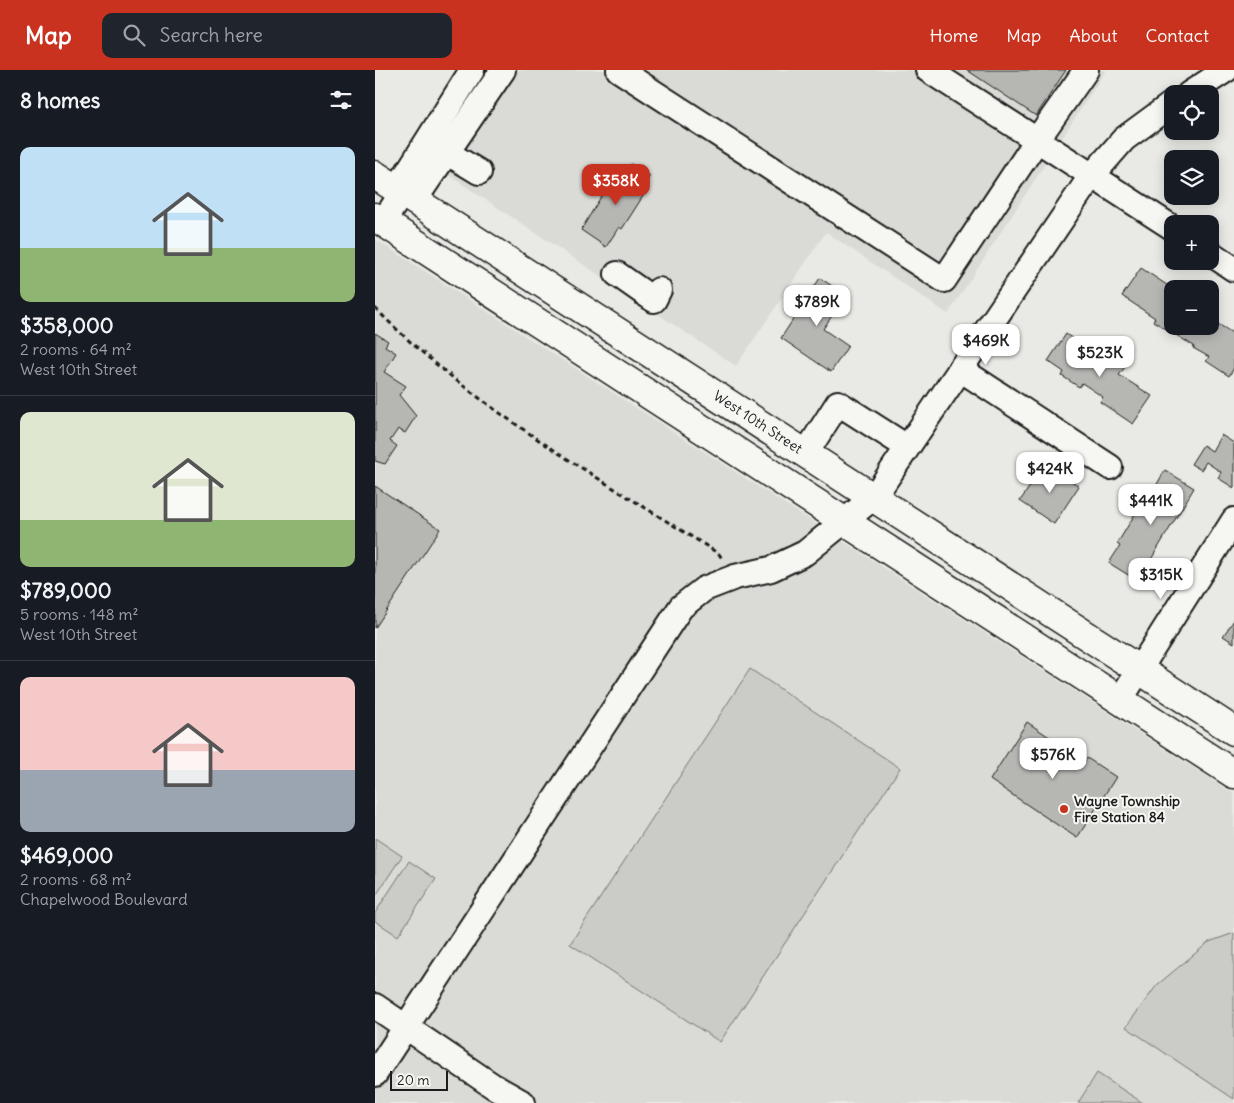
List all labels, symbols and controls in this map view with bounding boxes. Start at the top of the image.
search box [102,13,452,58]
text: Map [25,20,72,50]
icon: search [120,21,148,49]
text: Search here [160,23,263,47]
text: Home [930,24,978,47]
text: Map [1006,24,1041,47]
text: About [1069,24,1117,47]
text: Contact [1145,24,1209,47]
map controls [1164,85,1219,335]
button: locate [1164,85,1219,140]
icon: filters [327,86,355,114]
text: 8 homes [20,87,100,114]
button: layers [1164,150,1219,205]
pin: $358K [581,164,651,206]
text: $358K [593,170,639,190]
icon: home [143,179,233,269]
button: + [1164,215,1219,270]
button: − [1164,280,1219,335]
pin: $789K [782,284,852,327]
text: $789K [794,291,840,311]
text: $358,000 [20,312,114,339]
pin: $469K [951,324,1021,366]
text: $469K [963,330,1009,350]
pin: $523K [1065,336,1135,378]
text: 2 rooms · 64 m² [20,339,132,359]
text: $523K [1077,342,1123,362]
text: West 10th Street [20,359,137,379]
street label: West 10th Street [710,387,806,458]
icon: home [143,445,233,535]
pin: $424K [1015,452,1085,494]
text: $424K [1027,458,1073,478]
pin: $441K [1116,484,1186,526]
text: $441K [1129,490,1173,510]
pin: $315K [1126,558,1196,600]
text: $315K [1139,564,1183,584]
text: $789,000 [20,577,112,604]
text: 5 rooms · 148 m² [20,604,139,624]
text: West 10th Street [20,624,137,644]
icon: home [143,710,233,800]
pin: $576K [1018,738,1088,780]
text: $576K [1031,744,1075,764]
place label: Wayne Township Fire Station 84 [1074,792,1180,826]
marker: Wayne Township Fire Station 84 [1058,803,1070,815]
text: $469,000 [20,842,113,869]
text: 2 rooms · 68 m² [20,869,132,889]
text: Chapelwood Boulevard [20,889,188,909]
scale bar [390,1068,447,1091]
text: 20 m [397,1071,430,1089]

